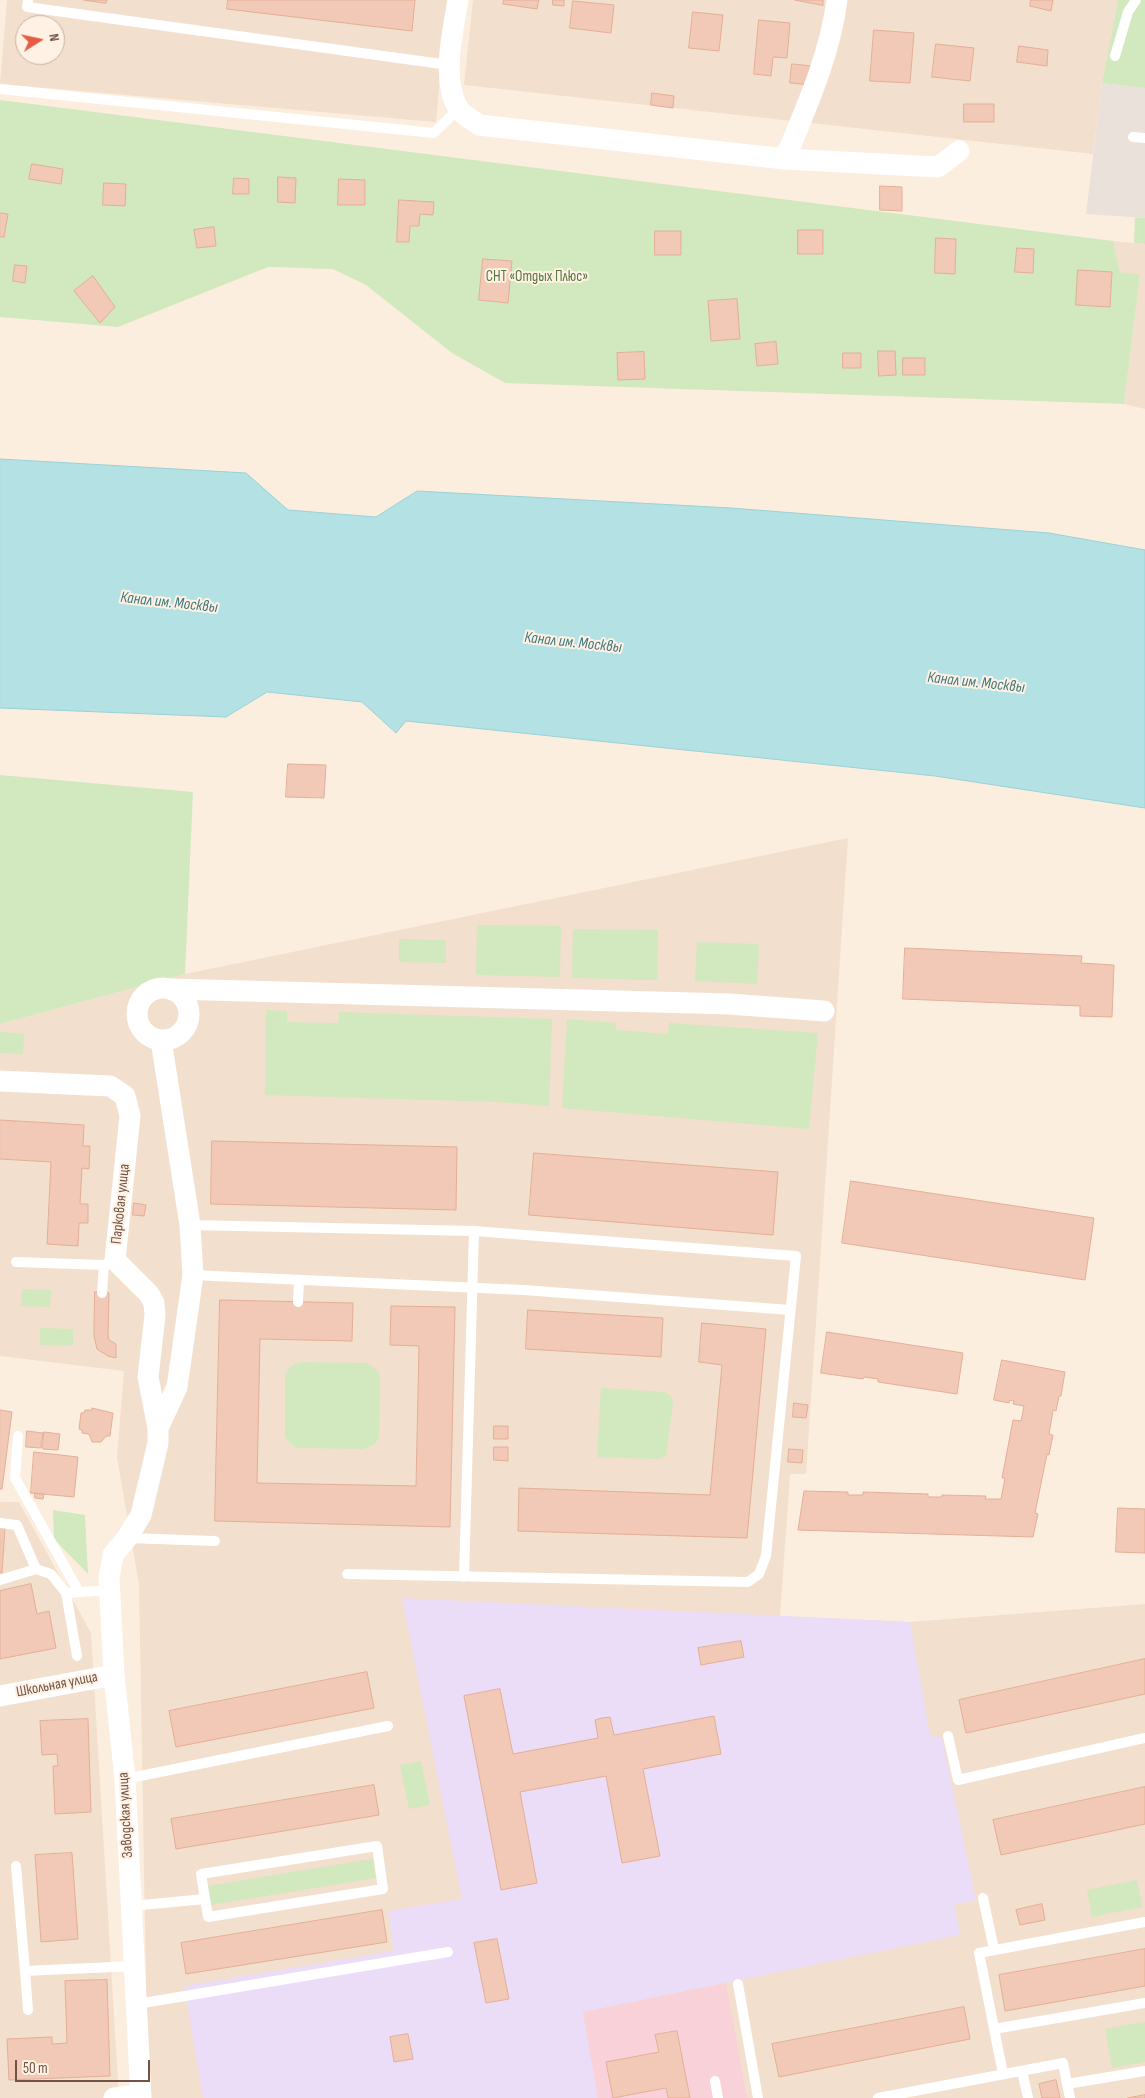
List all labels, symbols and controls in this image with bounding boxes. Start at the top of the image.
north arrow [15,15,65,65]
text: N [45,32,63,43]
park label: СНТ «Отдых Плюс» [486,268,588,286]
water label: Канал им. Москвы [119,588,219,618]
water label: Канал им. Москвы [523,628,623,658]
water label: Канал им. Москвы [926,668,1026,698]
street label: Парковая улица [108,1163,134,1245]
street label: Школьная улица [15,1668,99,1702]
street label: Заводская улица [115,1772,137,1858]
scale bar [18,2050,152,2082]
text: 50 m [23,2059,48,2078]

